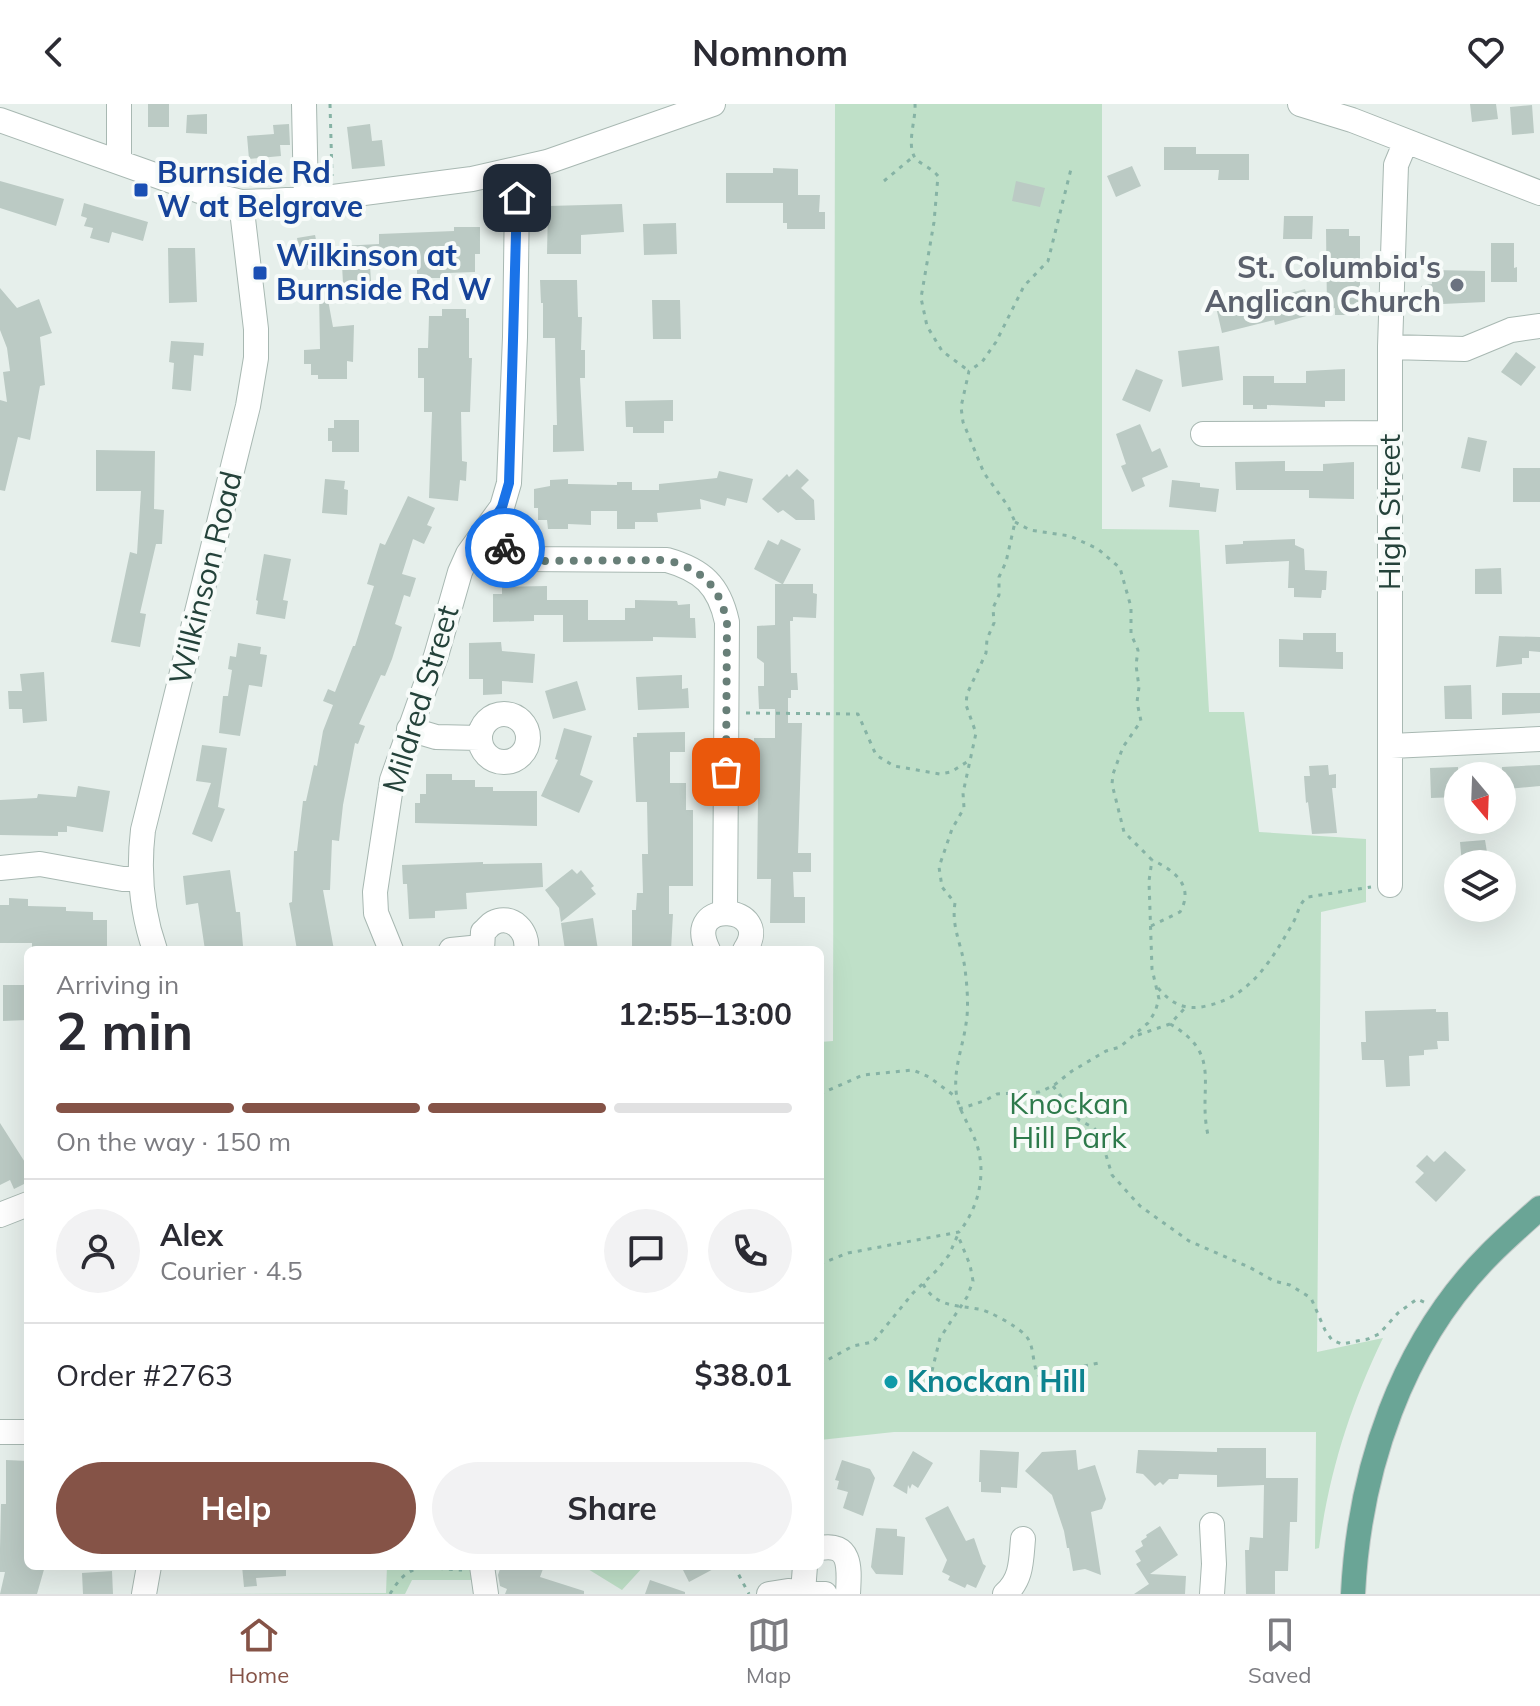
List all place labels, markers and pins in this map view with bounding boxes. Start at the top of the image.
place label: Burnside Rd W at Belgrave [157,153,363,225]
pin [483,164,551,232]
marker: Burnside Rd W at Belgrave [132,181,150,199]
place label: Wilkinson at Burnside Rd W [276,236,492,308]
place label: St. Columbia's Anglican Church [1205,248,1441,320]
marker: Wilkinson at Burnside Rd W [251,264,269,282]
marker: St. Columbia's Anglican Church [1448,276,1466,294]
pin [692,738,760,806]
place label: Knockan Hill [907,1362,1086,1400]
marker: Knockan Hill [882,1373,900,1391]

